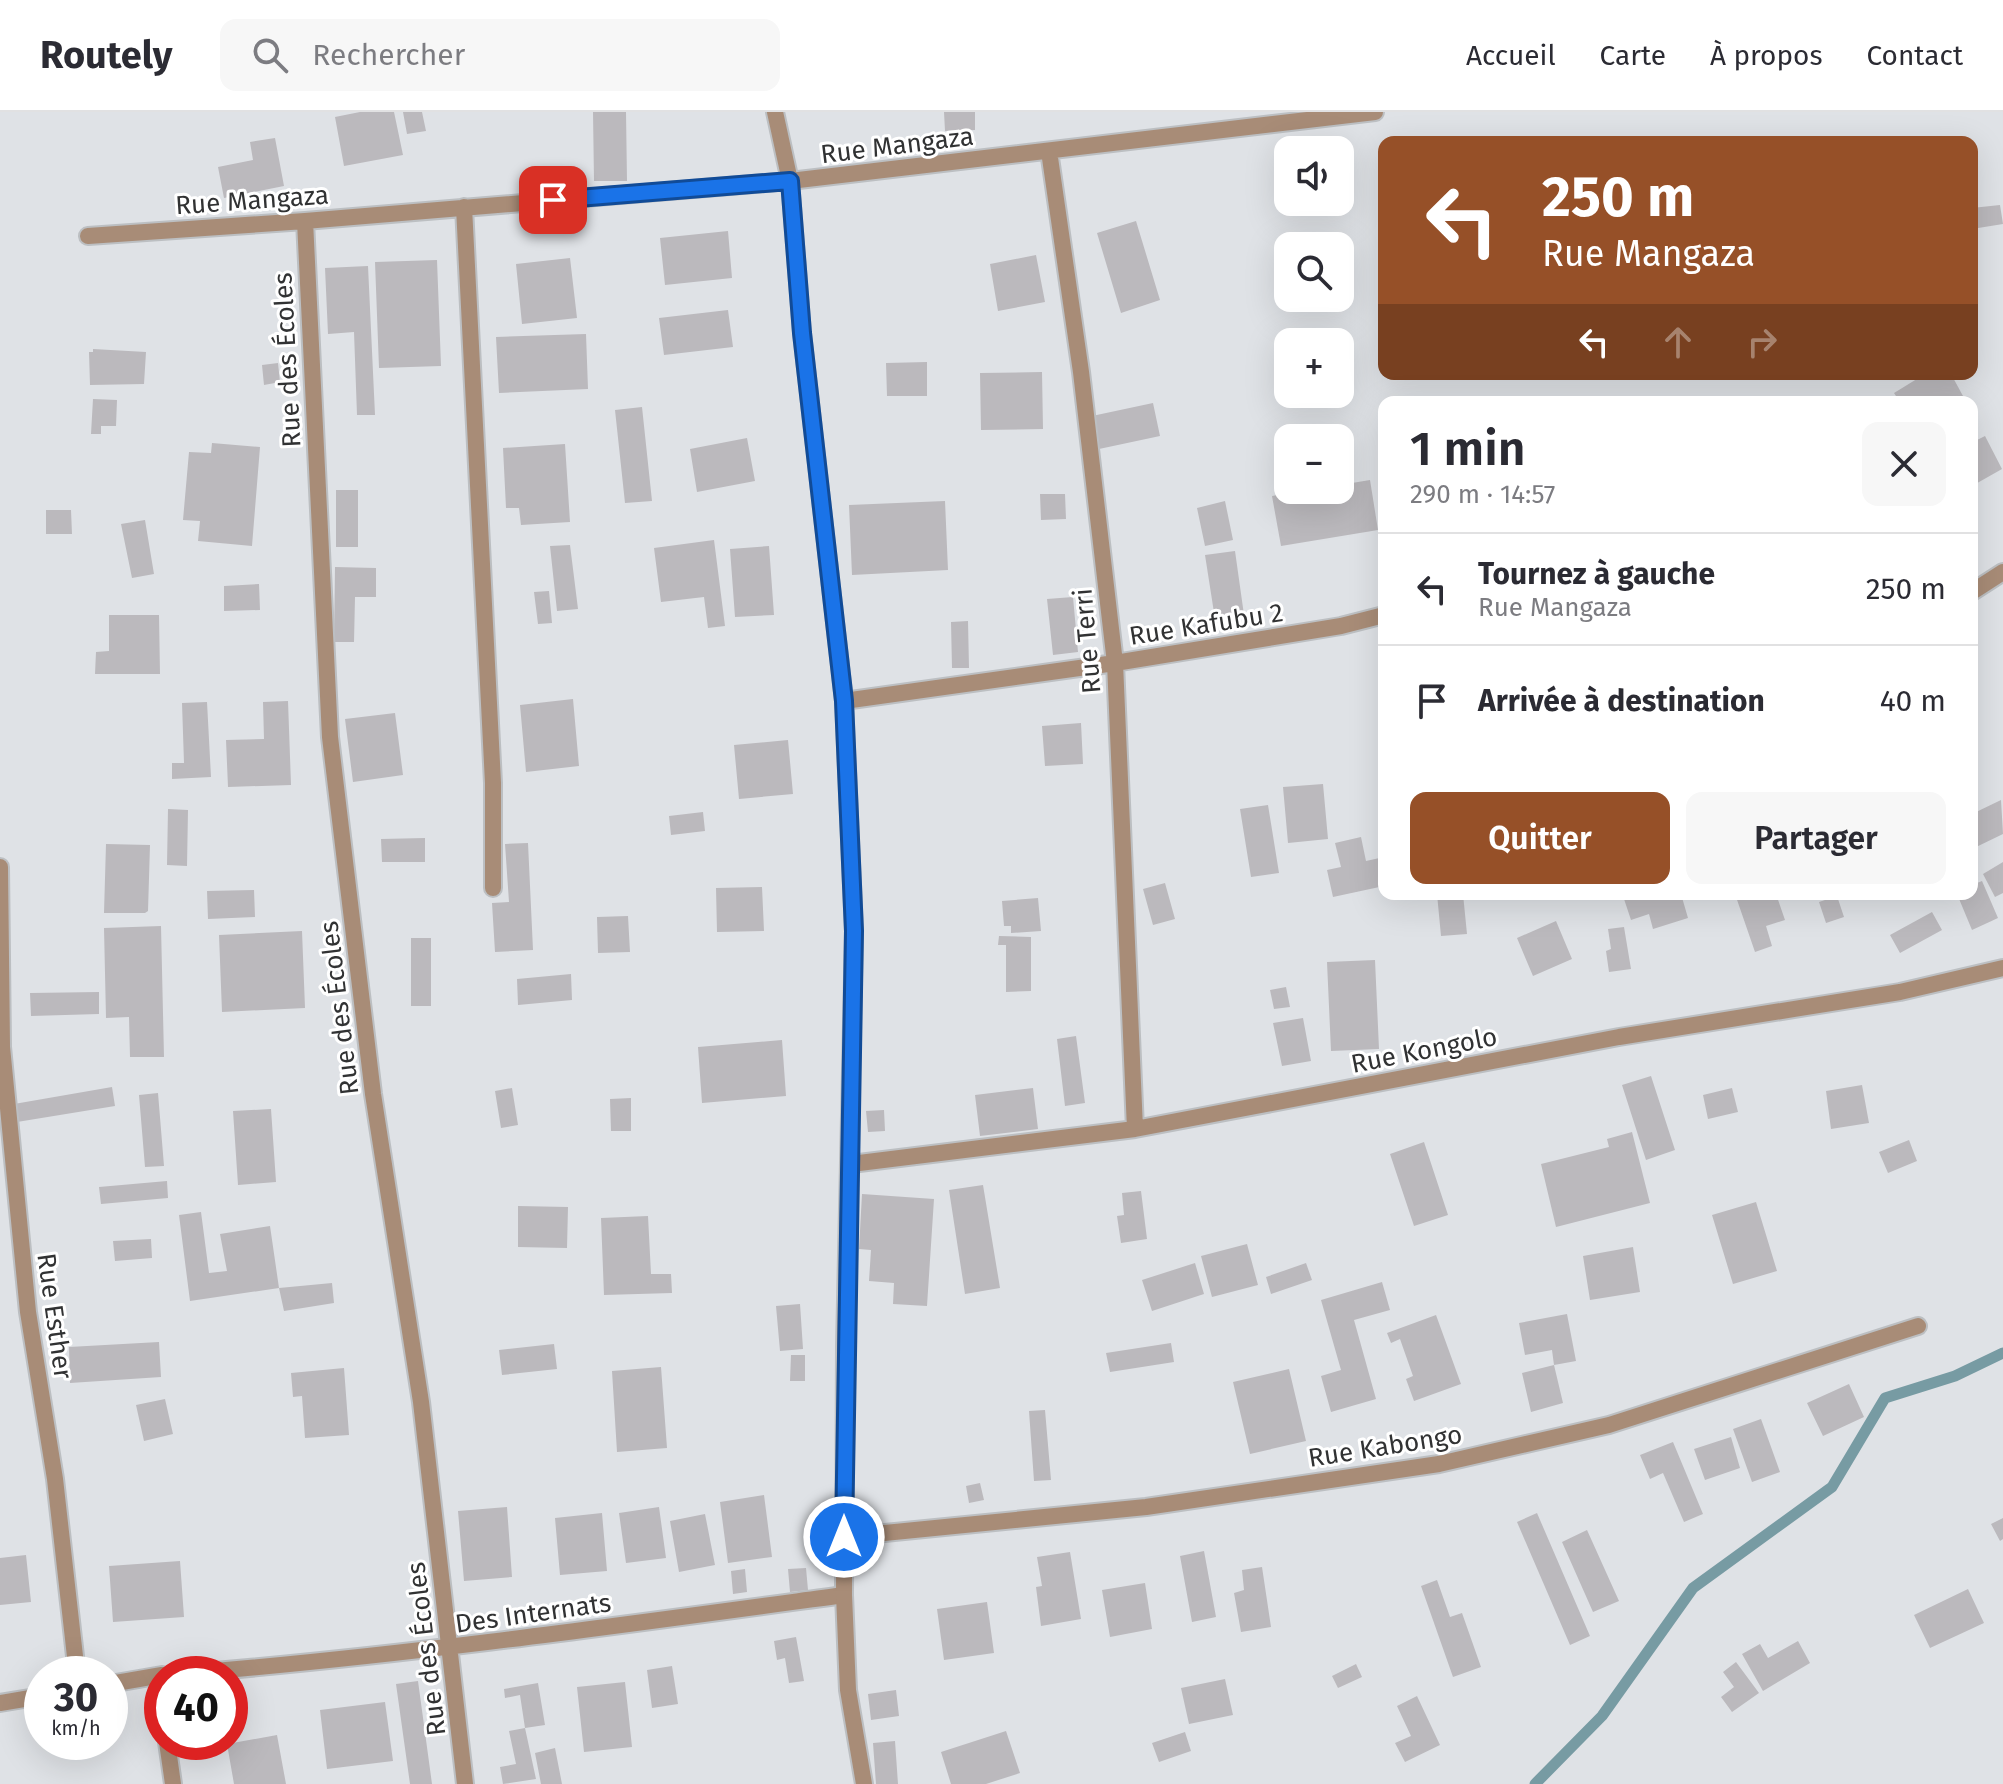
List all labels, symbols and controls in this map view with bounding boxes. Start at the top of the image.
search box [220,19,780,91]
text: Routely [40,32,172,78]
icon: search [248,33,292,77]
text: Rechercher [312,37,465,73]
text: Accueil [1466,39,1556,72]
text: Carte [1600,39,1666,72]
text: À propos [1710,39,1822,72]
text: Contact [1866,39,1963,72]
street label: Rue Mangaza [819,121,975,170]
map controls [1274,136,1354,504]
button: sound [1274,136,1354,216]
text: 250 m [1542,164,1694,231]
pin [519,166,587,234]
icon: left [1410,168,1514,272]
icon: arrive [531,178,575,222]
street label: Rue Mangaza [174,180,330,221]
button: search [1274,232,1354,312]
text: Rue Mangaza [1542,232,1755,276]
street label: Rue des Écoles [267,272,308,448]
icon: left [1572,320,1616,364]
icon: ahead [1656,320,1700,364]
icon: right [1740,320,1784,364]
button: + [1274,328,1354,408]
text: 1 min [1410,420,1526,478]
button: close [1862,422,1946,506]
button: − [1274,424,1354,504]
text: 290 m · 14:57 [1410,479,1555,510]
text: Tournez à gauche [1478,556,1715,592]
icon: left [1410,567,1454,611]
text: 250 m [1866,571,1946,607]
street label: Rue Terri [1067,587,1108,695]
text: Rue Mangaza [1478,592,1632,623]
street label: Rue Kafubu 2 [1127,597,1285,652]
icon: arrive [1410,679,1454,723]
text: Arrivée à destination [1478,683,1765,719]
text: 40 m [1880,683,1946,719]
button: Quitter [1410,792,1670,884]
button: Partager [1686,792,1946,884]
street label: Rue des Écoles [313,919,366,1097]
street label: Rue Kongolo [1348,1021,1500,1080]
street label: Rue Esther [30,1251,79,1381]
street label: Rue Kabongo [1306,1419,1464,1474]
position arrow [802,1495,886,1579]
street label: Rue des Écoles [400,1560,453,1738]
street label: Des Internats [453,1587,613,1640]
speed limit sign: 40 [144,1656,248,1760]
text: 30 [54,1674,98,1722]
text: km/h [51,1716,101,1740]

